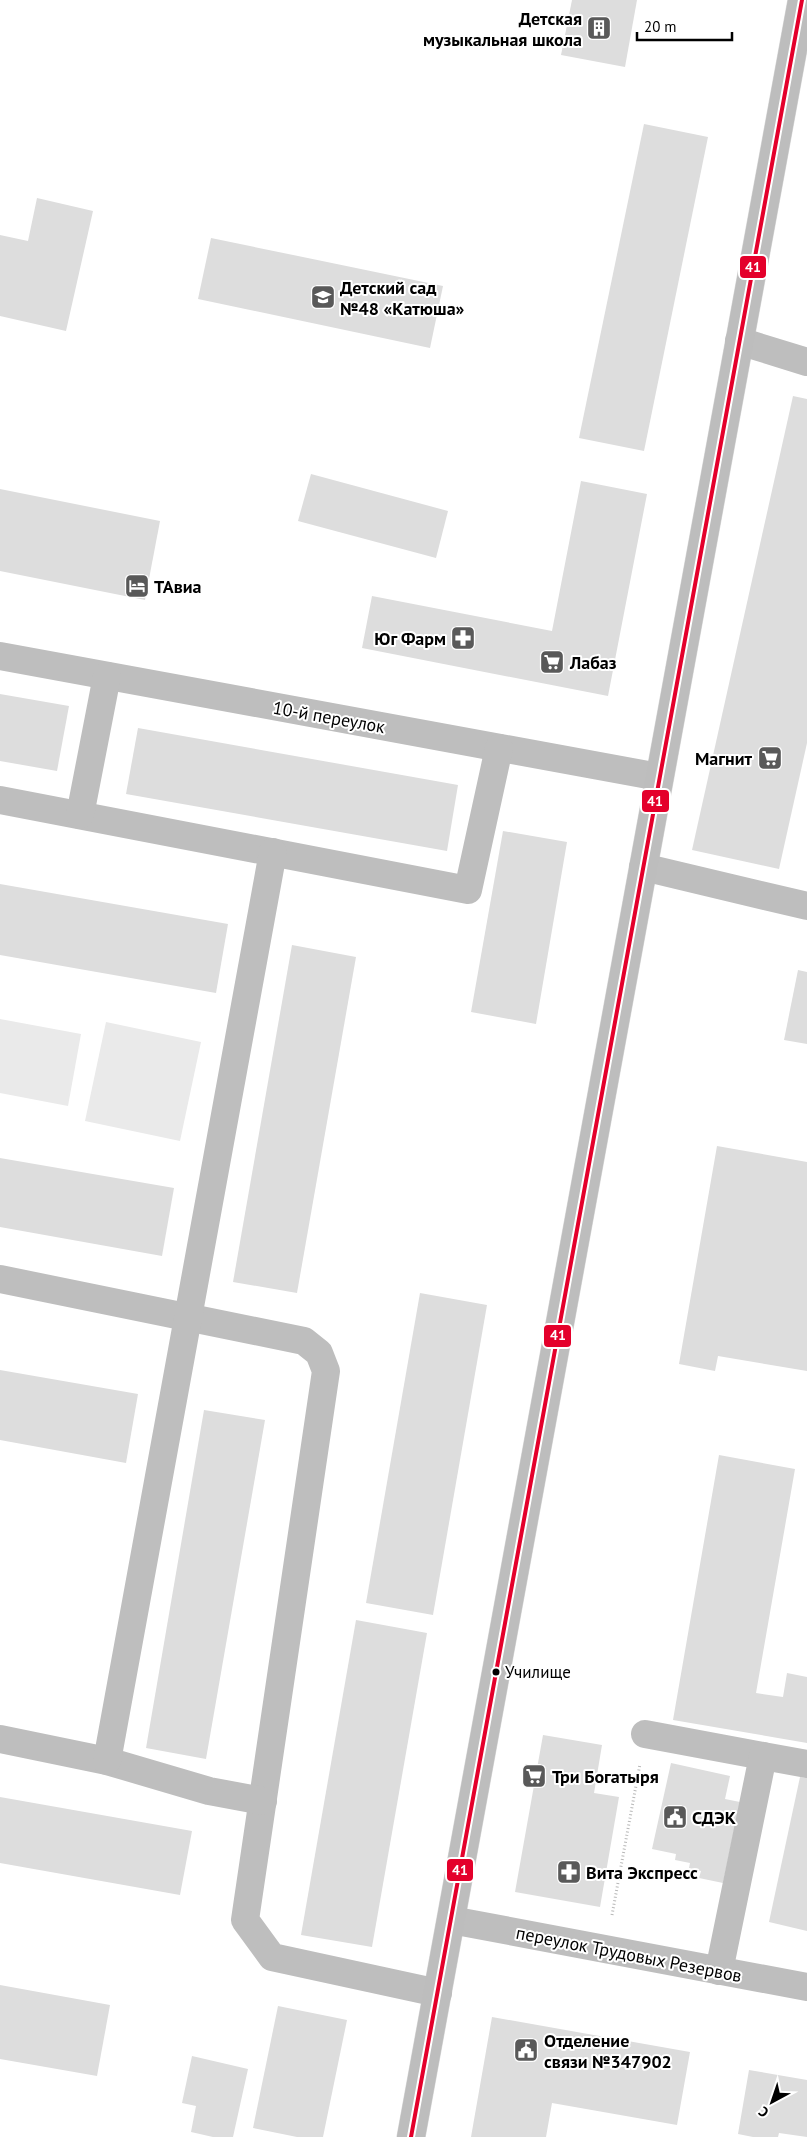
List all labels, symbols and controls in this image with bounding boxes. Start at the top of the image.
place label: Детская музыкальная школа [423,7,582,51]
scale bar [637,10,732,42]
building icon: Детская музыкальная школа [586,15,612,41]
text: 20 m [644,17,677,36]
line badge: 41 [739,255,767,279]
text: 41 [745,258,761,276]
place label: Детский сад №48 «Катюша» [340,276,465,320]
school or university icon: Детский сад №48 «Катюша» [310,284,336,310]
hotel icon: ТАвиа [124,573,150,599]
place label: ТАвиа [154,575,202,598]
pharmacy icon: Юг Фарм [450,625,476,651]
place label: Юг Фарм [374,627,446,650]
supermarket icon: Лабаз [539,649,565,675]
place label: Лабаз [569,651,617,674]
street label: 10-й переулок [271,696,387,738]
supermarket icon: Магнит [757,745,783,771]
place label: Магнит [695,747,752,770]
line badge: 41 [641,789,670,813]
text: 41 [647,792,663,810]
line badge: 41 [543,1324,572,1348]
text: 41 [550,1326,566,1344]
place label: Училище [505,1661,571,1683]
marker: Училище [491,1667,501,1677]
supermarket icon: Три Богатыря [521,1763,547,1789]
place label: Три Богатыря [552,1765,659,1788]
public building icon: СДЭК [662,1804,688,1830]
place label: СДЭК [692,1806,736,1829]
line badge: 41 [446,1858,474,1882]
pharmacy icon: Вита Экспресс [556,1859,582,1885]
text: 41 [452,1861,468,1879]
place label: Вита Экспресс [586,1861,698,1884]
street label: переулок Трудовых Резервов [514,1921,744,1987]
place label: Отделение связи №347902 [544,2029,672,2073]
public building icon: Отделение связи №347902 [513,2037,539,2063]
north arrow [747,2077,797,2127]
text: С [755,2102,772,2121]

